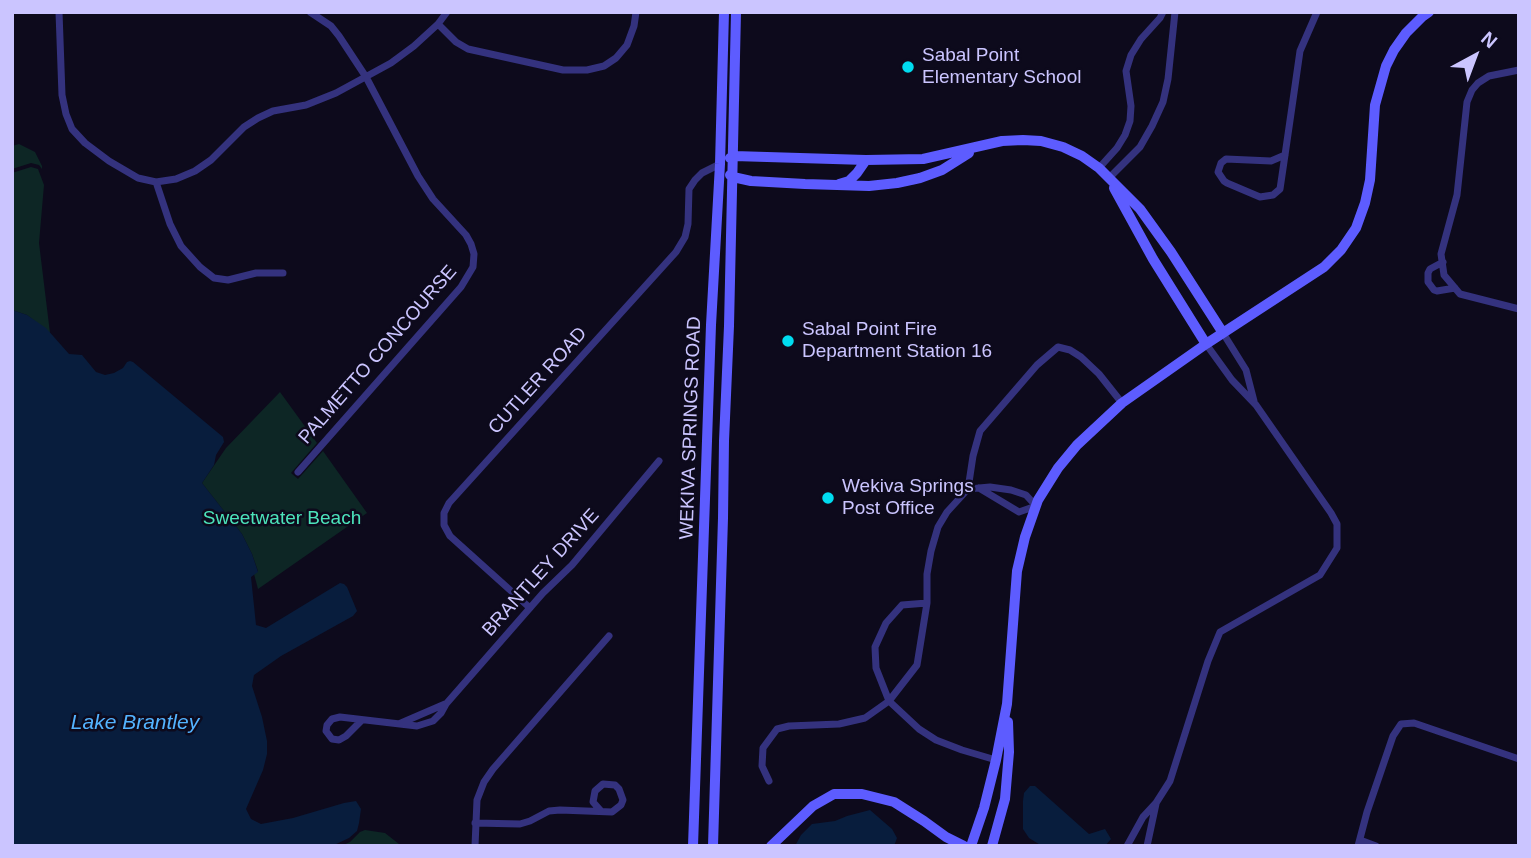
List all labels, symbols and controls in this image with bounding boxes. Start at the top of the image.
north arrow [1440,21,1510,91]
text: N [1477,27,1501,52]
place label: Sabal Point Elementary School [922,45,1081,89]
marker: Sabal Point Elementary School [900,59,916,75]
street label: PALMETTO CONCOURSE [294,261,462,449]
street label: WEKIVA SPRINGS ROAD [676,316,706,540]
place label: Sabal Point Fire Department Station 16 [802,319,992,363]
street label: CUTLER ROAD [484,323,592,439]
marker: Sabal Point Fire Department Station 16 [780,333,796,349]
place label: Wekiva Springs Post Office [842,476,974,520]
marker: Wekiva Springs Post Office [820,490,836,506]
street label: BRANTLEY DRIVE [478,505,604,641]
park label: Sweetwater Beach [203,508,361,530]
water label: Lake Brantley [71,710,199,736]

